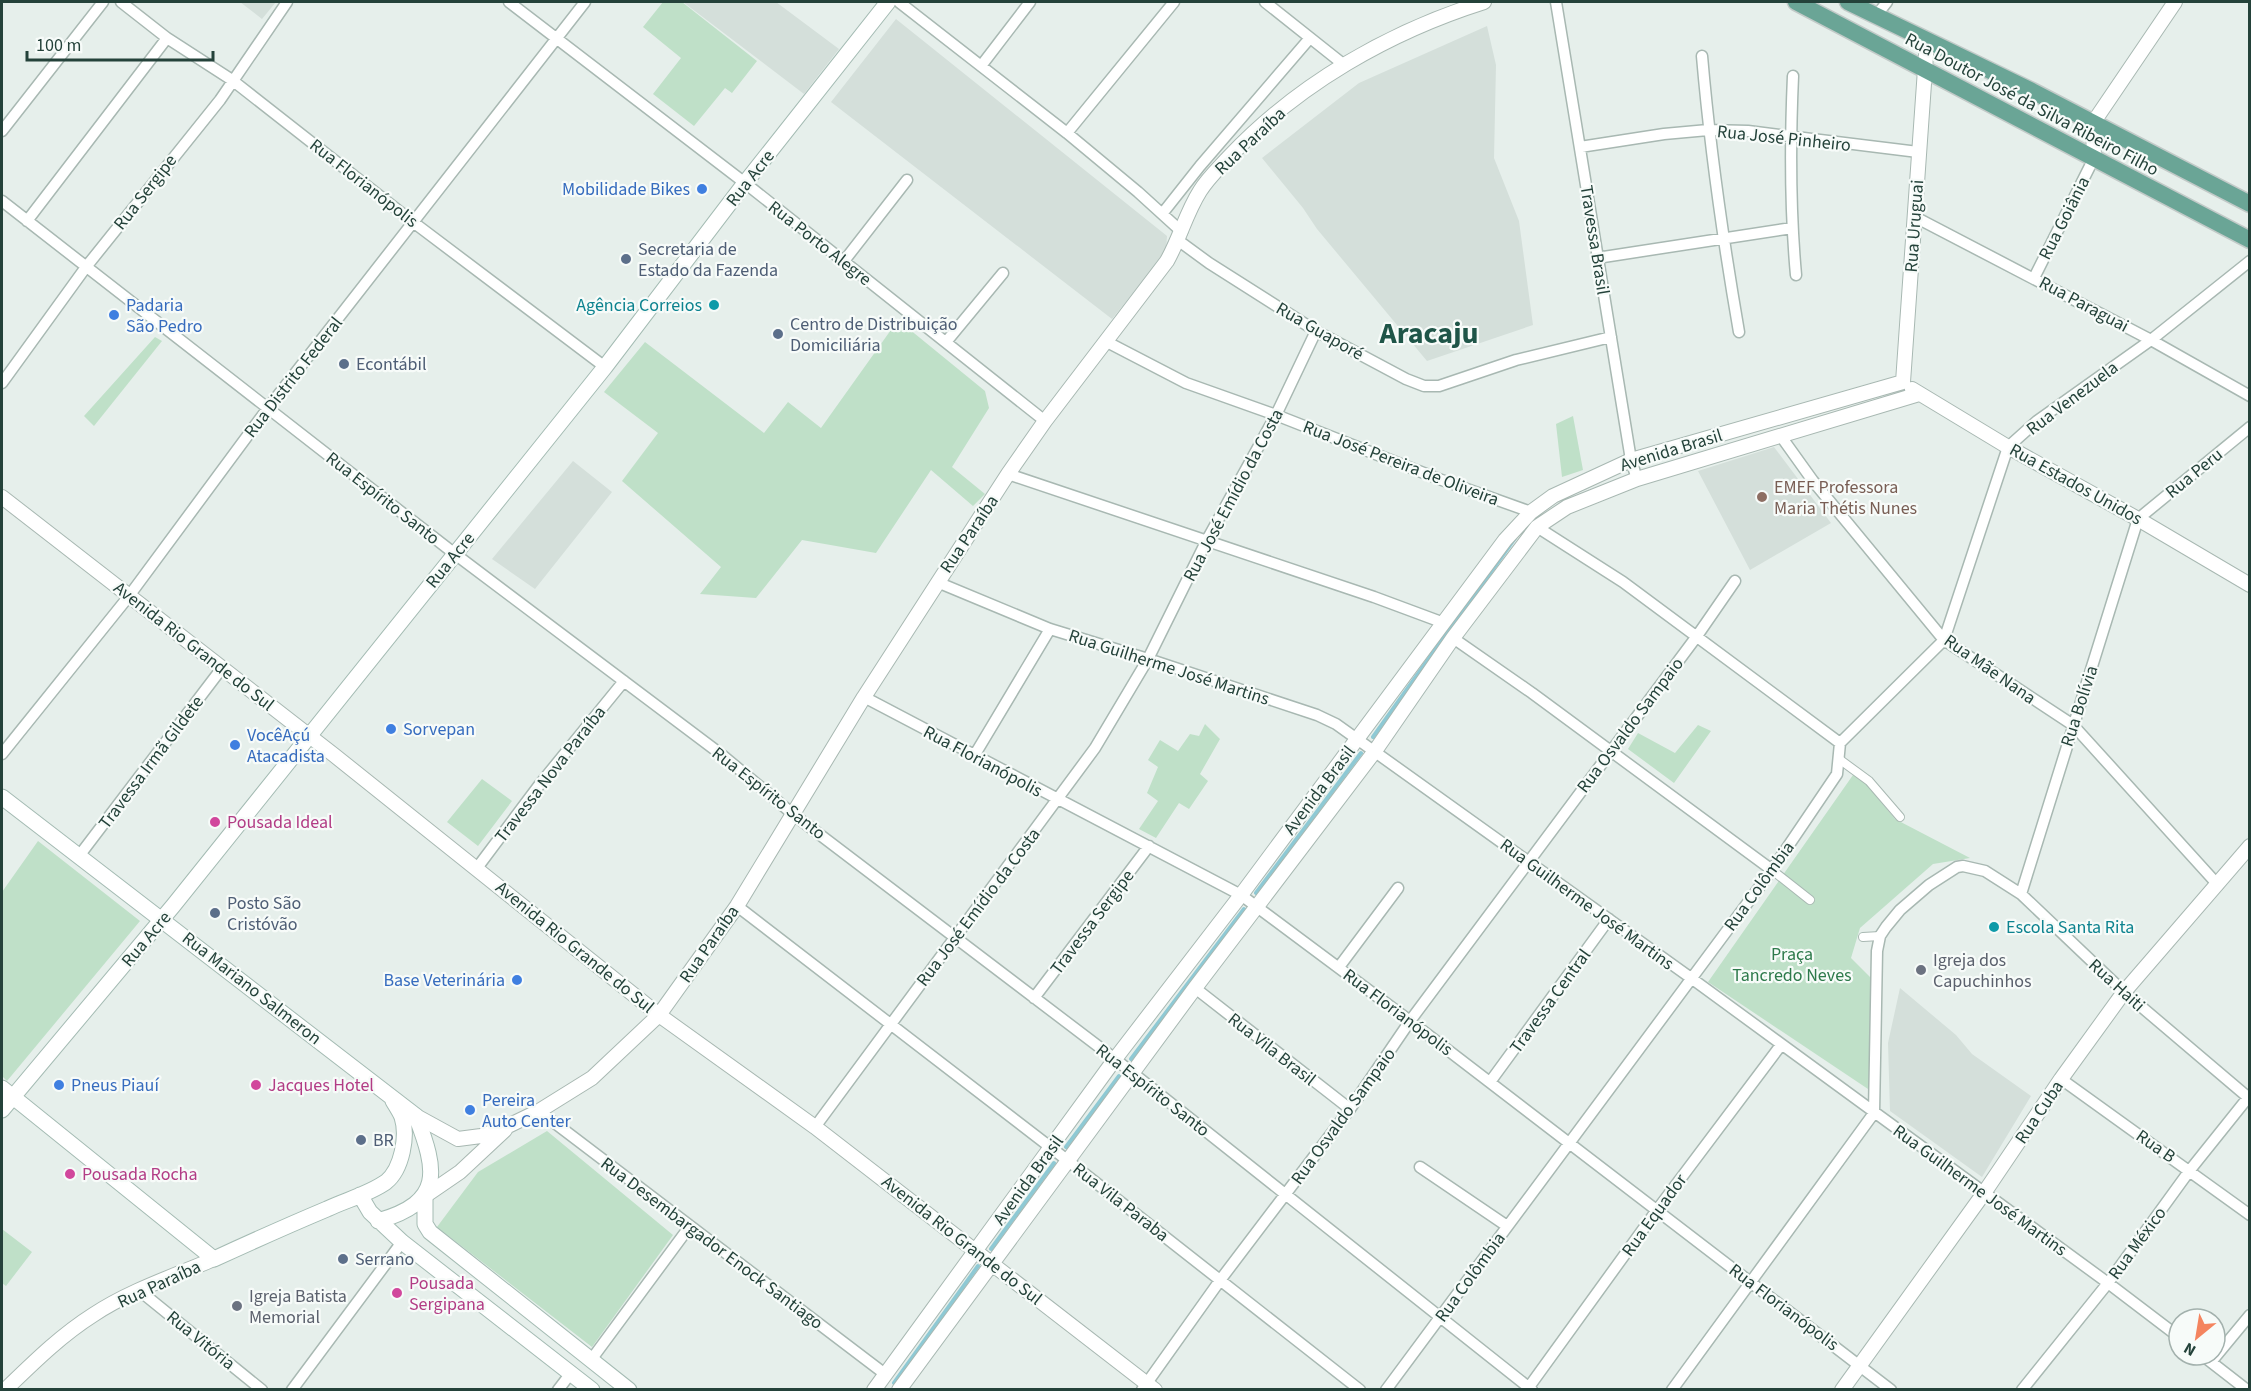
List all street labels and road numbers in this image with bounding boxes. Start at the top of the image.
street label: Rua Doutor José da Silva Ribeiro Filho [1900,27,2163,182]
street label: Rua Paraíba [1209,102,1292,181]
street label: Rua José Pinheiro [1716,119,1852,158]
street label: Rua Florianópolis [304,133,423,234]
street label: Rua Acre [720,145,781,212]
street label: Rua Sergipe [108,149,183,235]
street label: Rua Goiânia [2033,172,2096,264]
street label: Rua Uruguai [1899,179,1930,273]
street label: Travessa Brasil [1573,183,1616,297]
street label: Rua Porto Alegre [763,195,877,292]
street label: Rua Paraguai [2034,270,2133,339]
street label: Rua Guaporé [1271,296,1368,367]
street label: Rua Distrito Federal [238,312,349,443]
street label: Rua Venezuela [2021,356,2123,441]
street label: Rua José Emídio da Costa [1177,404,1290,586]
street label: Rua José Pereira de Oliveira [1299,415,1502,512]
street label: Avenida Brasil [1617,423,1725,478]
street label: Rua Estados Unidos [2005,438,2147,531]
street label: Rua Peru [2160,442,2228,504]
street label: Rua Espírito Santo [321,446,445,551]
street label: Rua Paraíba [934,490,1005,578]
street label: Rua Acre [420,527,481,594]
street label: Avenida Rio Grande do Sul [108,576,279,717]
street label: Rua Guilherme José Martins [1065,623,1272,712]
street label: Rua Mãe Nana [1939,628,2041,710]
street label: Rua Osvaldo Sampaio [1571,652,1690,798]
street label: Rua Bolívia [2055,662,2104,750]
street label: Travessa Irmã Gildete [93,690,210,834]
street label: Travessa Nova Paraíba [489,701,612,848]
street label: Rua Florianópolis [919,720,1047,803]
street label: Avenida Brasil [1278,740,1361,840]
street label: Rua Espírito Santo [707,741,831,846]
street label: Rua José Emídio da Costa [911,823,1046,992]
street label: Rua Guilherme José Martins [1495,833,1679,976]
street label: Rua Colômbia [1718,836,1801,936]
street label: Travessa Sergipe [1045,865,1140,980]
street label: Avenida Rio Grande do Sul [490,876,659,1019]
street label: Rua Paraíba [674,901,745,988]
street label: Rua Acre [116,906,177,973]
street label: Rua Mariano Salmeron [177,926,327,1051]
street label: Travessa Central [1504,944,1597,1059]
street label: Rua Haiti [2083,953,2150,1018]
street label: Rua Florianópolis [1338,963,1458,1062]
street label: Rua Vila Brasil [1222,1007,1321,1092]
street label: Rua Espírito Santo [1091,1038,1215,1143]
street label: Rua Osvaldo Sampaio [1285,1043,1402,1190]
street label: Rua Cuba [2009,1076,2070,1149]
street label: Rua Guilherme José Martins [1888,1119,2072,1262]
street label: Rua B [2131,1124,2181,1169]
street label: Avenida Brasil [987,1130,1070,1230]
street label: Rua Desembargador Enock Santiago [595,1151,828,1335]
street label: Rua Vila Paraba [1067,1157,1174,1248]
street label: Rua Equador [1616,1168,1693,1262]
street label: Avenida Rio Grande do Sul [876,1170,1047,1311]
street label: Rua México [2102,1202,2172,1285]
street label: Rua Colômbia [1429,1227,1512,1327]
street label: Rua Paraíba [113,1254,205,1315]
street label: Rua Florianópolis [1724,1258,1844,1357]
street label: Rua Vitória [161,1305,240,1376]

